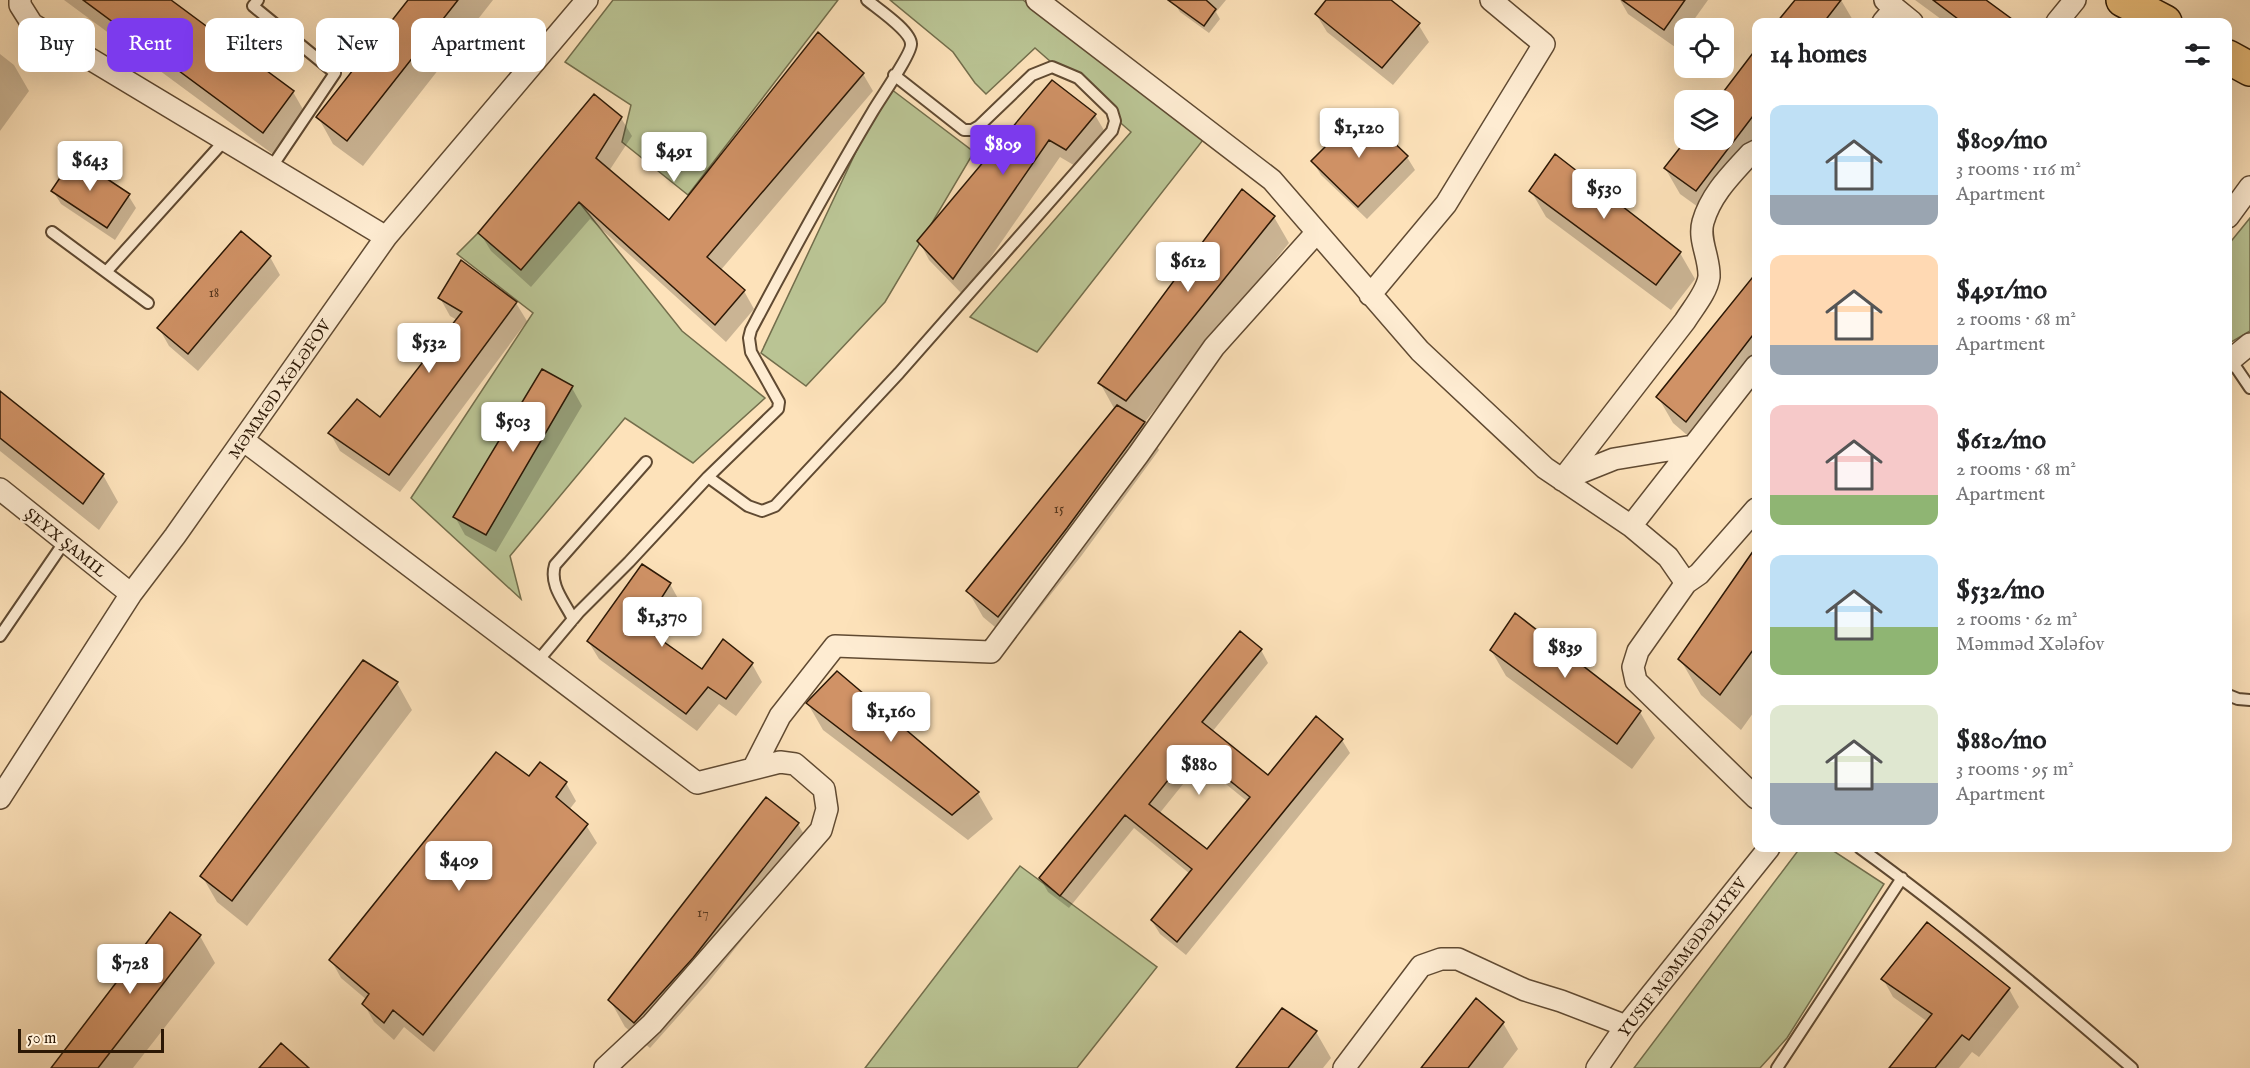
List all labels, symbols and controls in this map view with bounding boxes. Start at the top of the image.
chip: Buy [18,18,95,72]
chip: Rent [107,18,193,72]
chip: Filters [205,18,304,72]
chip: New [316,18,399,72]
chip: Apartment [411,18,546,72]
map controls [1674,18,1734,150]
button: locate [1674,18,1734,78]
text: 14 homes [1770,38,1867,71]
icon: filters [2181,38,2214,71]
button: layers [1674,90,1734,150]
pin: $1,120 [1310,108,1408,159]
text: $1,120 [1334,115,1384,140]
text: $809/mo [1956,124,2047,157]
pin: $809 [967,125,1039,176]
icon: home [1818,129,1890,201]
pin: $491 [638,132,710,183]
text: $809 [984,132,1022,157]
text: $491 [656,139,693,164]
pin: $643 [54,141,126,192]
text: $643 [72,148,108,173]
text: 3 rooms · 116 m² [1956,157,2081,182]
pin: $530 [1568,169,1640,220]
text: $530 [1586,176,1622,201]
text: Apartment [1956,182,2045,207]
pin: $612 [1152,242,1224,293]
text: $612 [1170,249,1206,274]
text: $491/mo [1956,274,2047,307]
icon: home [1818,279,1890,351]
house number: 18 [209,284,219,302]
text: 2 rooms · 68 m² [1956,307,2076,332]
street label: MƏMMƏD XƏLƏFOV [225,316,337,464]
pin: $532 [393,323,465,374]
text: $532 [411,330,447,355]
text: Apartment [1956,332,2045,357]
pin: $503 [477,402,549,453]
text: $503 [495,409,531,434]
text: $612/mo [1956,424,2046,457]
icon: home [1818,429,1890,501]
text: 2 rooms · 68 m² [1956,457,2076,482]
text: Apartment [1956,482,2045,507]
house number: 15 [1054,500,1064,518]
street label: ŞEYX ŞAMIL [20,505,110,583]
text: $532/mo [1956,574,2045,607]
icon: home [1818,579,1890,651]
pin: $1,370 [613,597,711,648]
text: $1,370 [637,604,687,629]
text: 2 rooms · 62 m² [1956,607,2078,632]
pin: $839 [1529,628,1601,679]
text: Məmməd Xələfov [1956,632,2105,657]
text: $839 [1547,635,1583,660]
pin: $1,160 [842,692,940,743]
text: $1,160 [866,699,916,724]
text: $880/mo [1956,724,2046,757]
icon: home [1818,729,1890,801]
pin: $880 [1163,745,1235,796]
text: $880 [1181,752,1217,777]
text: 3 rooms · 95 m² [1956,757,2074,782]
text: Apartment [1956,782,2045,807]
pin: $409 [423,841,495,892]
text: $409 [439,848,479,873]
street label: YUSIF MƏMMƏDƏLIYEV [1615,874,1752,1042]
house number: 17 [697,904,709,922]
pin: $728 [94,944,166,995]
text: $728 [111,951,149,976]
scale bar [18,1026,164,1054]
text: 50 m [27,1029,56,1049]

